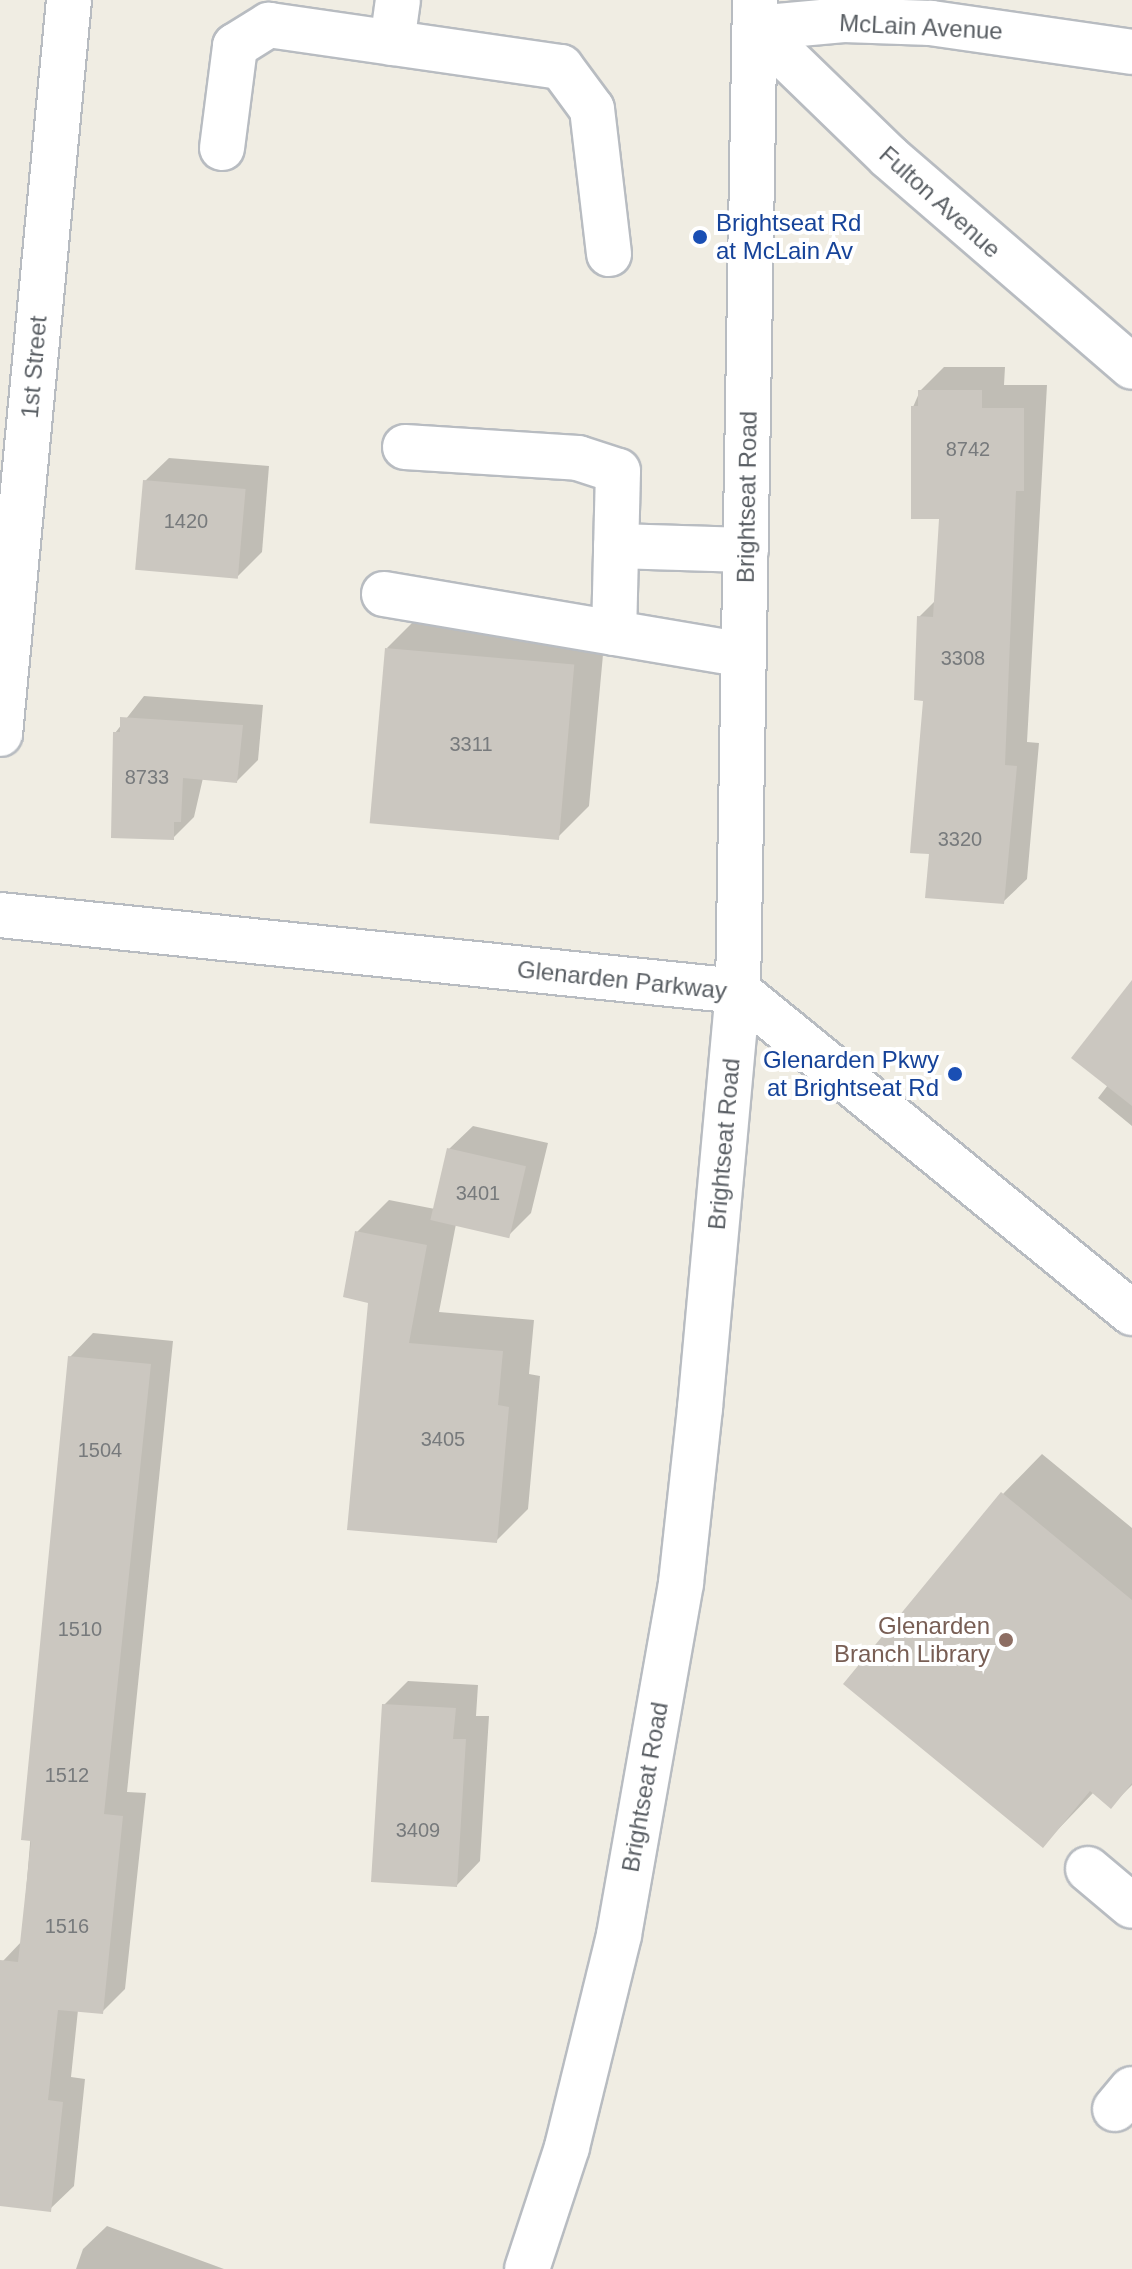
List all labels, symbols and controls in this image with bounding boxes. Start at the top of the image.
street label: McLain Avenue [838,8,1004,46]
street label: Fulton Avenue [873,140,1007,264]
place label: Brightseat Rd at McLain Av [716,209,861,265]
marker: Brightseat Rd at McLain Av [691,228,709,246]
street label: 1st Street [15,315,53,419]
street label: Brightseat Road [731,411,763,583]
house number: 8742 [946,437,990,461]
house number: 1420 [164,509,208,533]
house number: 3308 [941,646,985,670]
house number: 3311 [449,732,493,756]
house number: 8733 [125,765,169,789]
house number: 3320 [938,827,982,851]
street label: Glenarden Parkway [516,955,728,1005]
place label: Glenarden Pkwy at Brightseat Rd [763,1046,939,1102]
street label: Brightseat Road [702,1057,746,1231]
marker: Glenarden Pkwy at Brightseat Rd [946,1065,964,1083]
house number: 3401 [456,1181,500,1205]
house number: 3405 [421,1427,465,1451]
house number: 1504 [78,1438,122,1462]
place label: Glenarden Branch Library [834,1612,990,1668]
house number: 1510 [58,1617,102,1641]
marker: Glenarden Branch Library [997,1631,1015,1649]
street label: Brightseat Road [616,1700,674,1874]
house number: 1512 [45,1763,89,1787]
house number: 3409 [396,1818,440,1842]
house number: 1516 [45,1914,89,1938]

